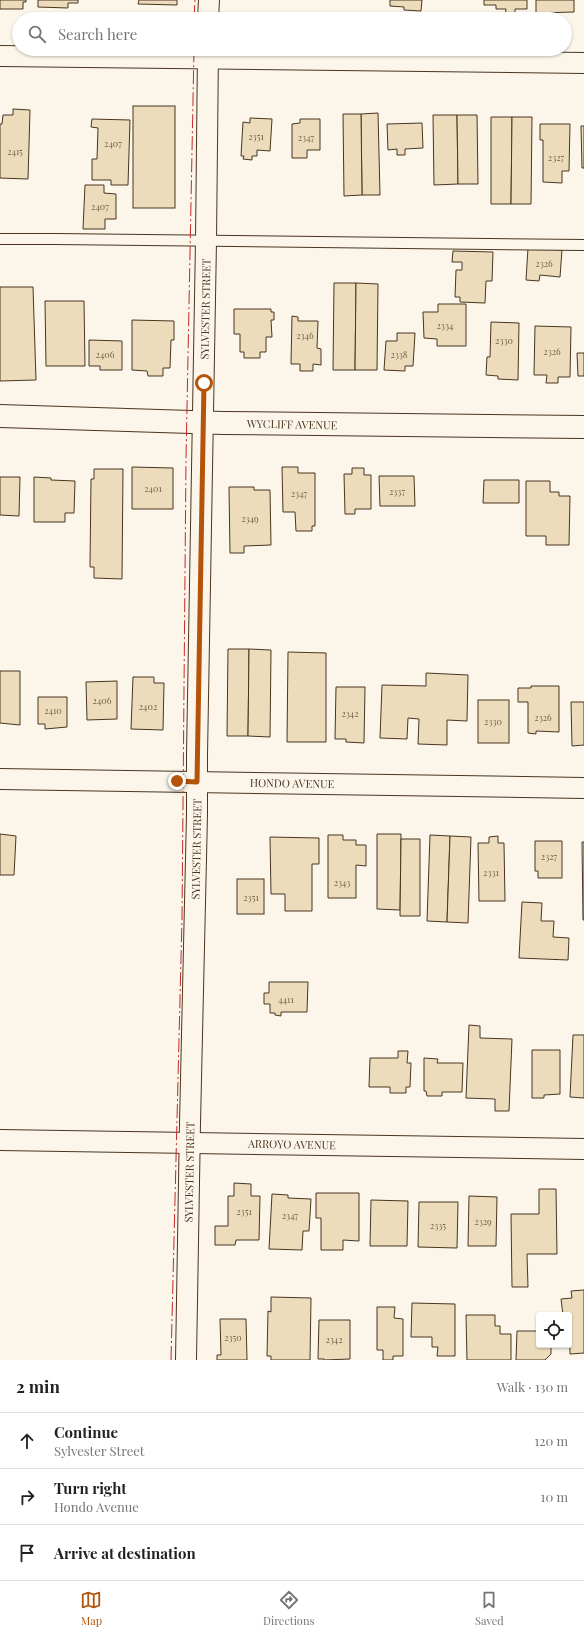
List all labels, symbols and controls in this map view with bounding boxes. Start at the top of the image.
search box [12,12,572,56]
icon: search [26,23,48,45]
text: Search here [58,24,137,44]
house number: 2351 [248,130,264,142]
house number: 2347 [298,131,315,143]
house number: 2407 [104,137,122,149]
house number: 2415 [7,145,23,157]
house number: 2327 [548,151,565,163]
house number: 2407 [91,200,109,212]
house number: 2326 [535,257,553,269]
street label: SYLVESTER STREET [197,258,213,360]
house number: 2334 [437,319,454,331]
house number: 2346 [296,329,314,341]
house number: 2330 [495,334,513,346]
house number: 2326 [543,345,561,357]
house number: 2406 [96,348,115,360]
house number: 2338 [390,348,408,360]
route start [195,374,213,392]
street label: WYCLIFF AVENUE [246,416,338,432]
house number: 2401 [144,482,162,494]
house number: 2337 [389,485,405,497]
house number: 2347 [291,487,308,499]
house number: 2349 [241,512,259,524]
house number: 2406 [93,694,112,706]
house number: 2402 [139,700,157,712]
house number: 2410 [44,704,62,716]
house number: 2342 [341,707,359,719]
house number: 2326 [534,711,552,723]
house number: 2330 [484,715,502,727]
route end [168,772,186,790]
street label: HONDO AVENUE [250,775,335,791]
street label: SYLVESTER STREET [188,798,204,900]
house number: 2327 [541,850,558,862]
house number: 2331 [483,866,500,878]
house number: 2343 [334,876,350,888]
house number: 2351 [243,891,259,903]
house number: 4411 [278,993,294,1005]
street label: SYLVESTER STREET [181,1121,197,1223]
street label: ARROYO AVENUE [247,1136,336,1152]
house number: 2351 [236,1205,252,1217]
house number: 2347 [282,1209,299,1221]
house number: 2329 [474,1215,492,1227]
house number: 2335 [430,1219,446,1231]
map controls [536,1312,572,1348]
button: locate [536,1312,572,1348]
house number: 2350 [224,1331,242,1343]
house number: 2342 [325,1333,343,1345]
text: 2 min [16,1375,60,1397]
text: Walk · 130 m [497,1378,568,1395]
text: Continue [54,1422,118,1442]
icon: ahead [16,1430,38,1452]
text: 120 m [534,1432,568,1449]
text: Sylvester Street [54,1442,144,1459]
text: Turn right [54,1478,127,1498]
icon: right [16,1486,38,1508]
text: 10 m [541,1488,568,1505]
text: Hondo Avenue [54,1498,139,1515]
icon: arrive [16,1542,38,1564]
text: Arrive at destination [54,1543,196,1563]
tab: Map [80,1589,102,1628]
tab: Directions [263,1589,314,1628]
tab: Saved [475,1589,504,1628]

